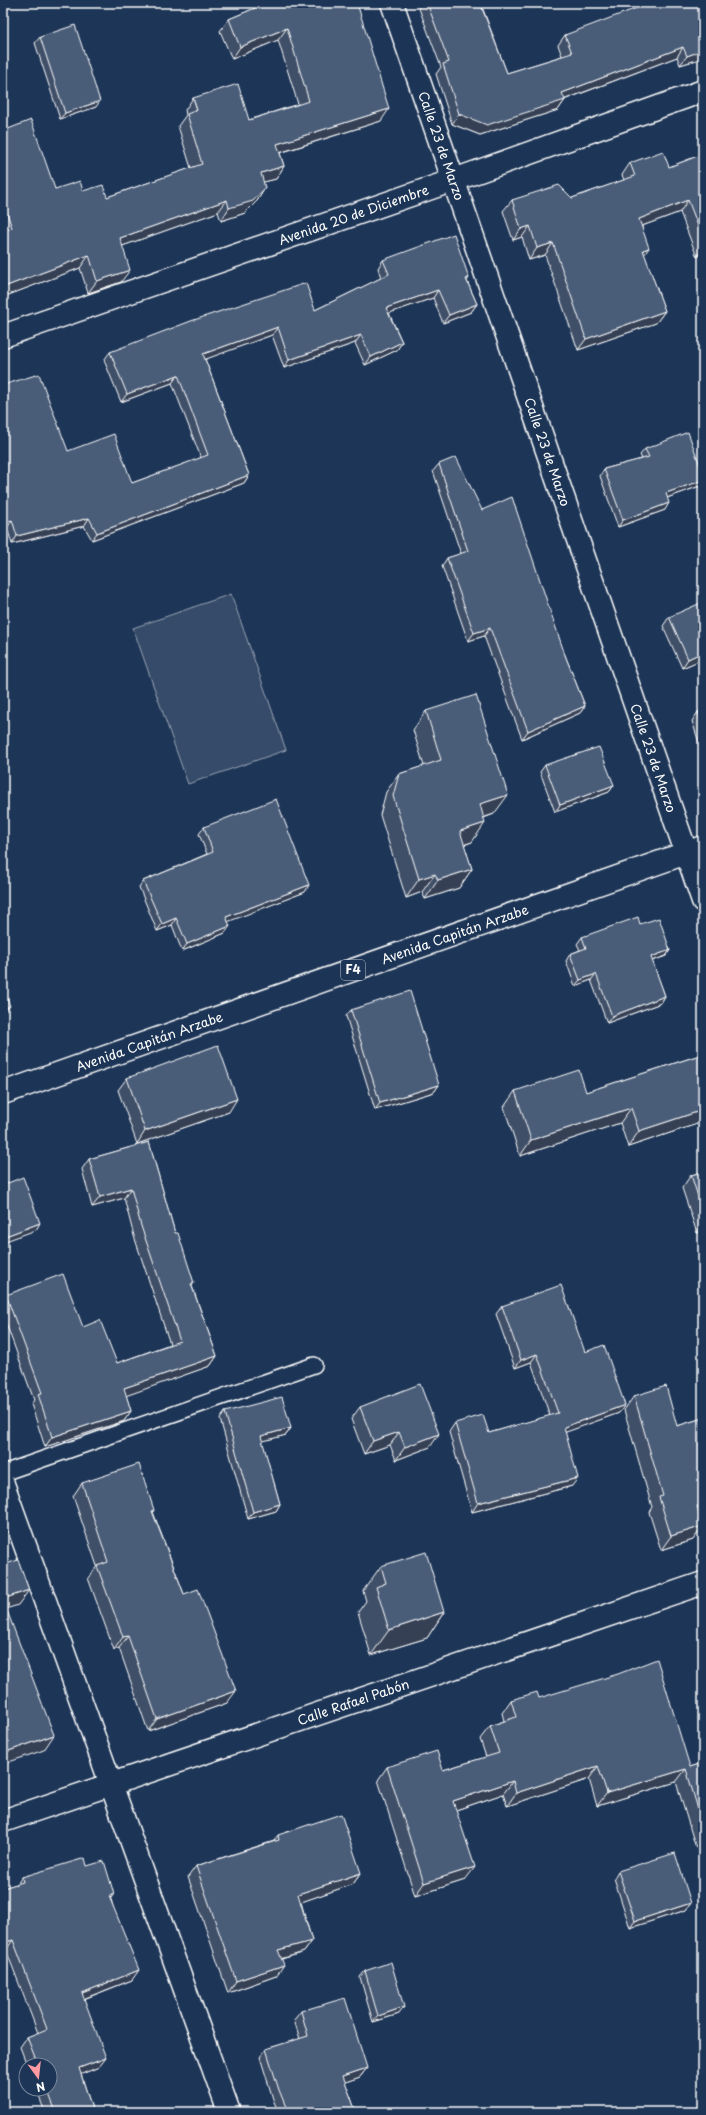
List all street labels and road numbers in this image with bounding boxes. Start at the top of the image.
street label: Calle 23 de Marzo [414,89,469,202]
street label: Avenida 20 de Diciembre [276,179,431,249]
street label: Calle 23 de Marzo [520,395,576,509]
street label: Calle 23 de Marzo [626,701,682,815]
street label: Avenida Capitán Arzabe [379,899,531,968]
road number: F4 [341,960,365,980]
street label: Avenida Capitán Arzabe [73,1007,225,1076]
street label: Calle Rafael Pabón [295,1674,412,1729]

